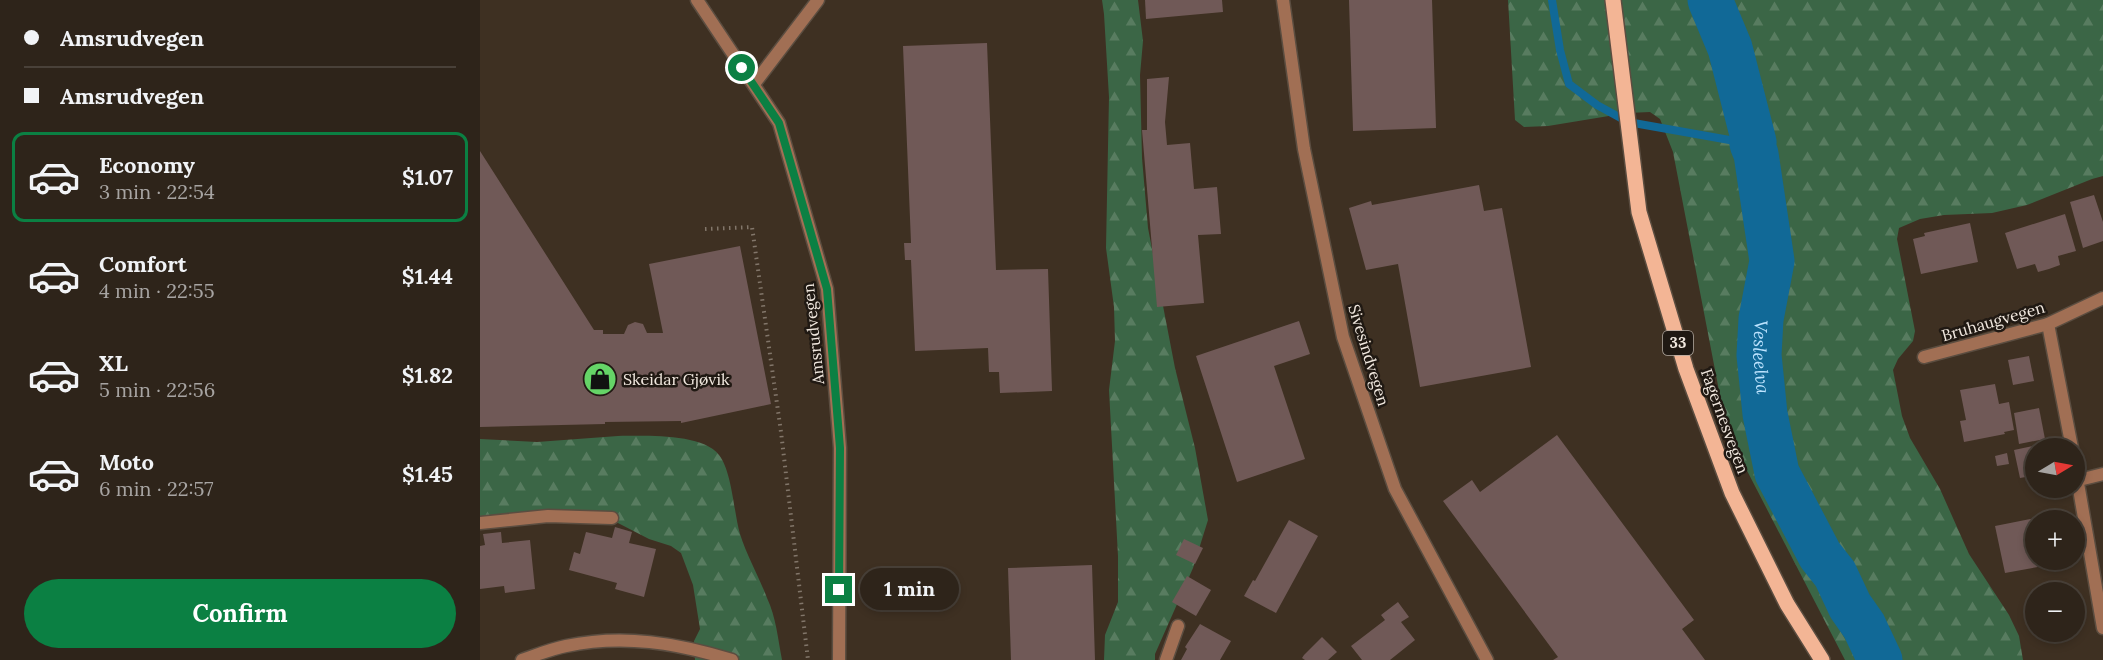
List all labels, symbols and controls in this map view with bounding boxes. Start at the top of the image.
text: Amsrudvegen [60,24,204,52]
route start [728,54,755,81]
text: Amsrudvegen [60,82,204,110]
icon: car [27,150,81,204]
text: Economy [99,151,195,179]
text: $1.07 [402,163,453,191]
text: 3 min · 22:54 [99,179,215,204]
icon: car [27,249,81,303]
text: Comfort [99,250,187,278]
text: $1.44 [402,262,453,290]
text: 4 min · 22:55 [99,278,215,303]
street label: Amsrudvegen [798,282,828,387]
street label: Bruhaugvegen [1939,297,2047,345]
street label: Sivesindvegen [1344,302,1394,408]
water label: Vesleelva [1748,320,1775,395]
road number: 33 [1663,331,1693,355]
icon: car [27,348,81,402]
text: XL [99,349,128,377]
text: $1.82 [402,361,453,389]
shop icon: Skeidar Gjøvik [582,361,618,397]
street label: Fagernesvegen [1697,366,1753,477]
place label: Skeidar Gjøvik [623,369,730,389]
text: 5 min · 22:56 [99,377,215,402]
north arrow [2025,438,2085,498]
map controls [2025,438,2085,642]
icon: car [27,447,81,501]
text: Moto [99,448,154,476]
text: $1.45 [402,460,453,488]
text: 6 min · 22:57 [99,476,214,501]
button: + [2025,510,2085,570]
callout: 1 min [860,569,959,611]
route end [825,576,852,603]
text: 1 min [884,576,935,601]
button: Confirm [24,579,456,648]
button: − [2025,582,2085,642]

